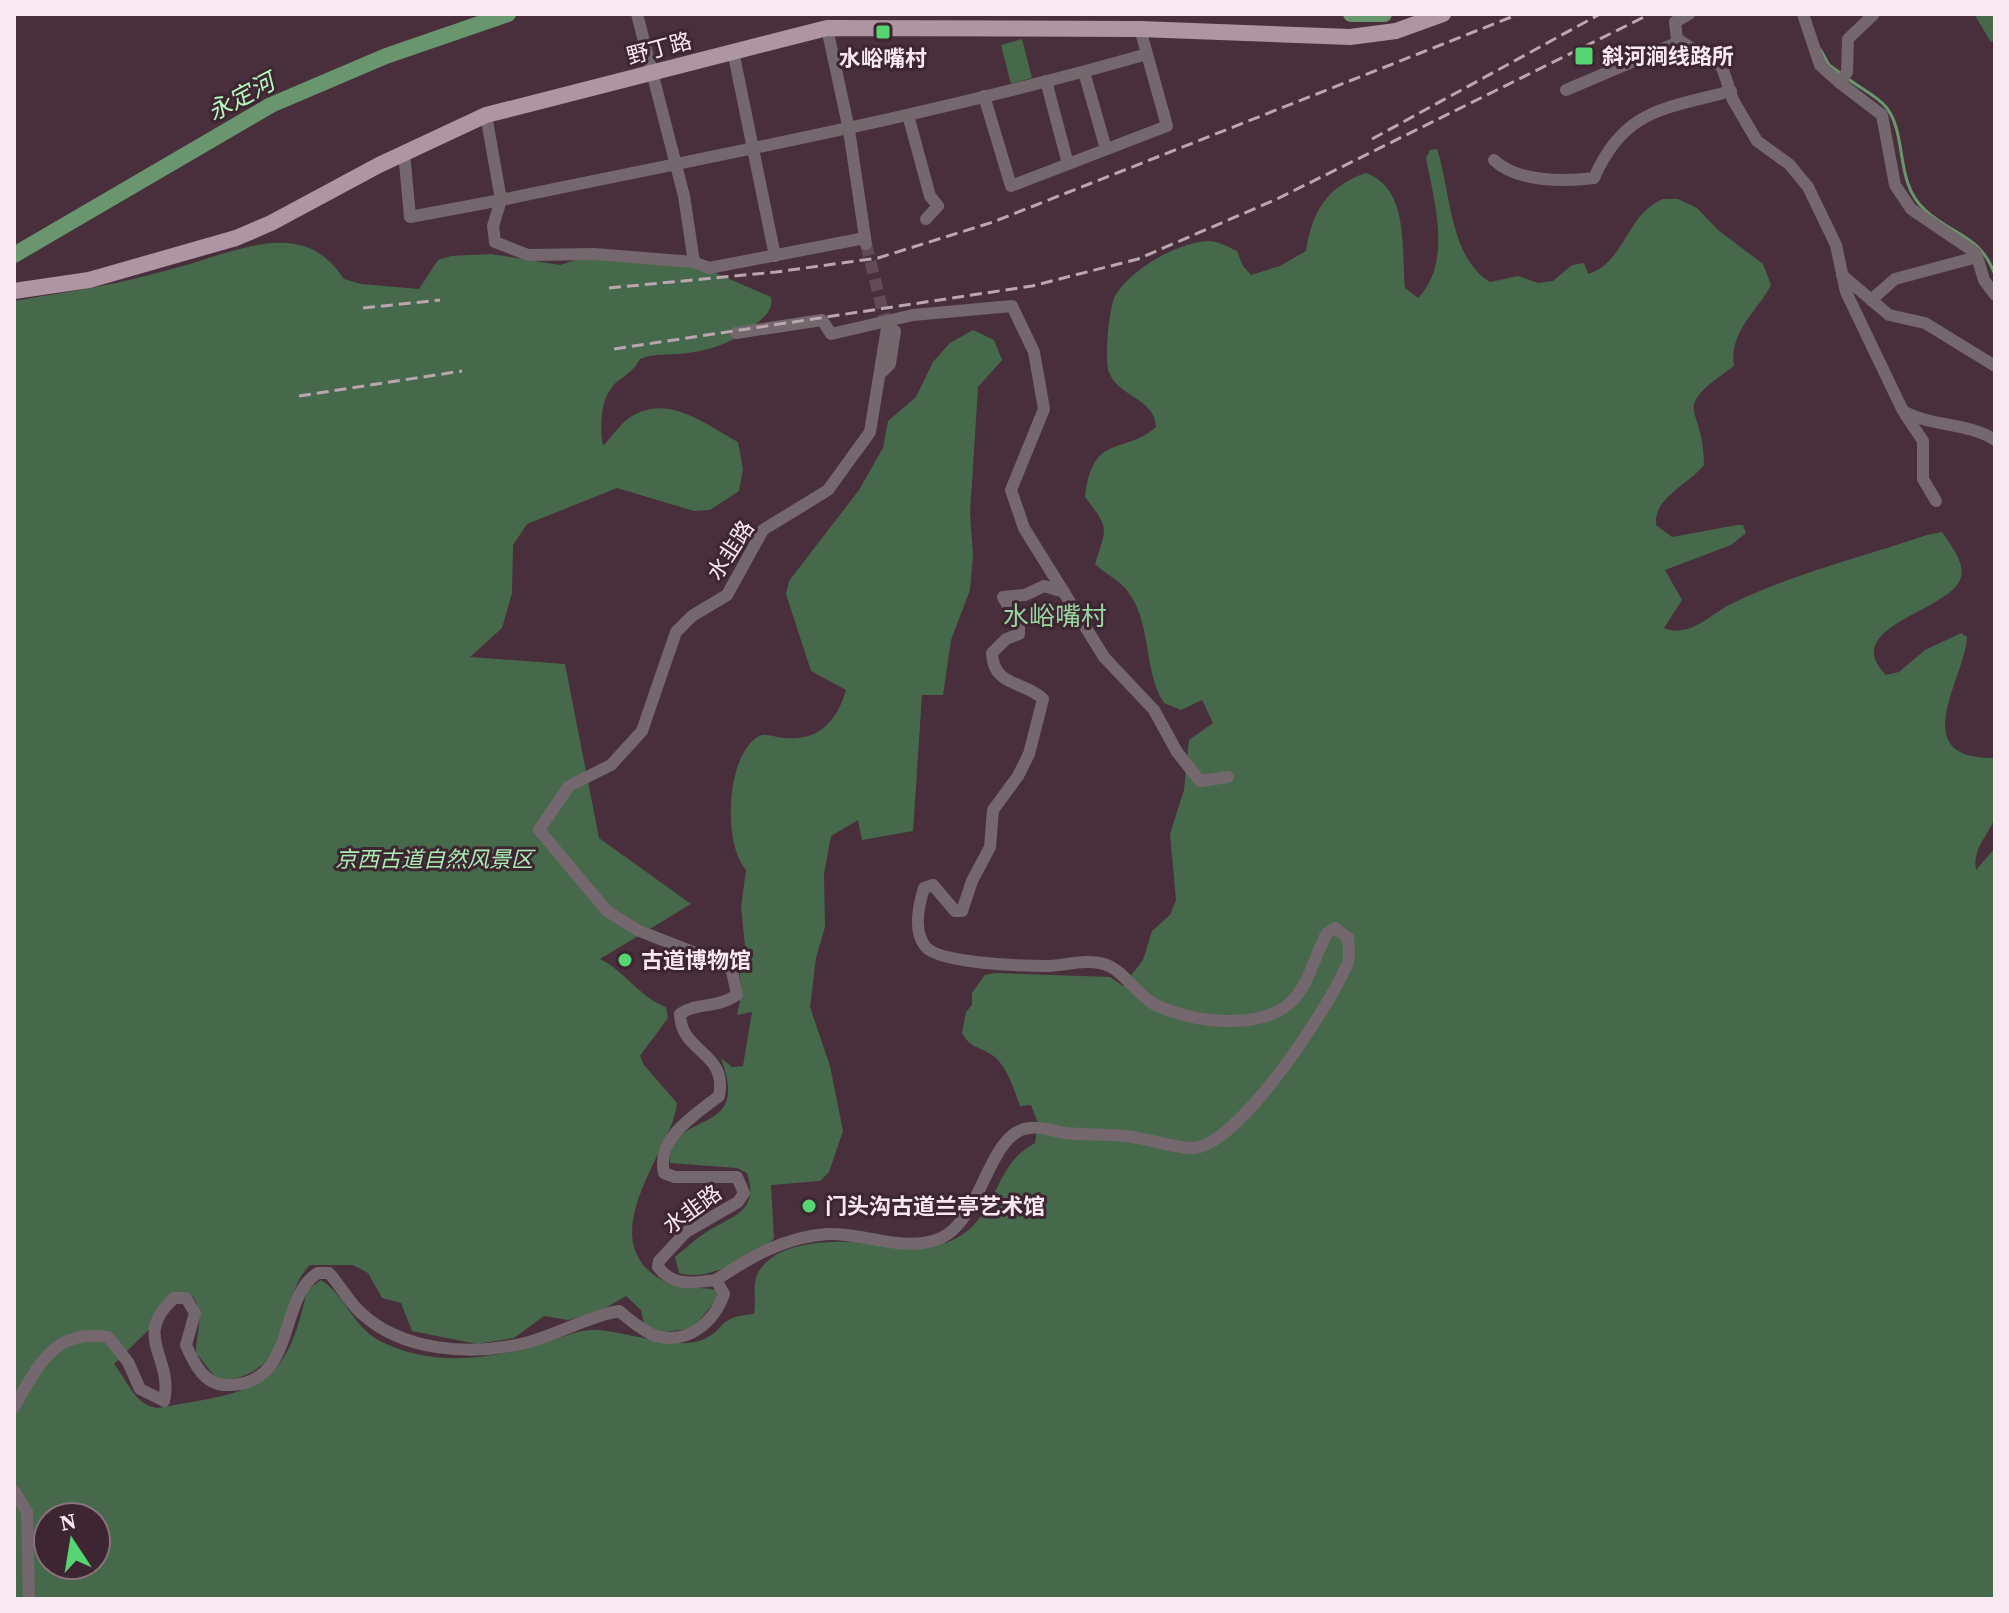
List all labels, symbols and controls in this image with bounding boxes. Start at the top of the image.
marker: 水峪嘴村 [874,23,892,41]
street label: 野丁路 [623,25,695,71]
place label: 斜河涧线路所 [1602,41,1734,71]
place label: 水峪嘴村 [839,43,927,73]
marker: 斜河涧线路所 [1573,45,1595,67]
water label: 永定河 [201,63,284,128]
street label: 水韭路 [699,514,761,586]
district label: 水峪嘴村 [1003,598,1107,634]
park label: 京西古道自然风景区 [335,844,536,874]
place label: 古道博物馆 [641,945,751,975]
marker: 古道博物馆 [616,951,634,969]
street label: 水韭路 [656,1177,728,1241]
place label: 门头沟古道兰亭艺术馆 [825,1191,1045,1221]
marker: 门头沟古道兰亭艺术馆 [800,1197,818,1215]
north arrow [32,1501,112,1581]
text: N [57,1505,79,1538]

